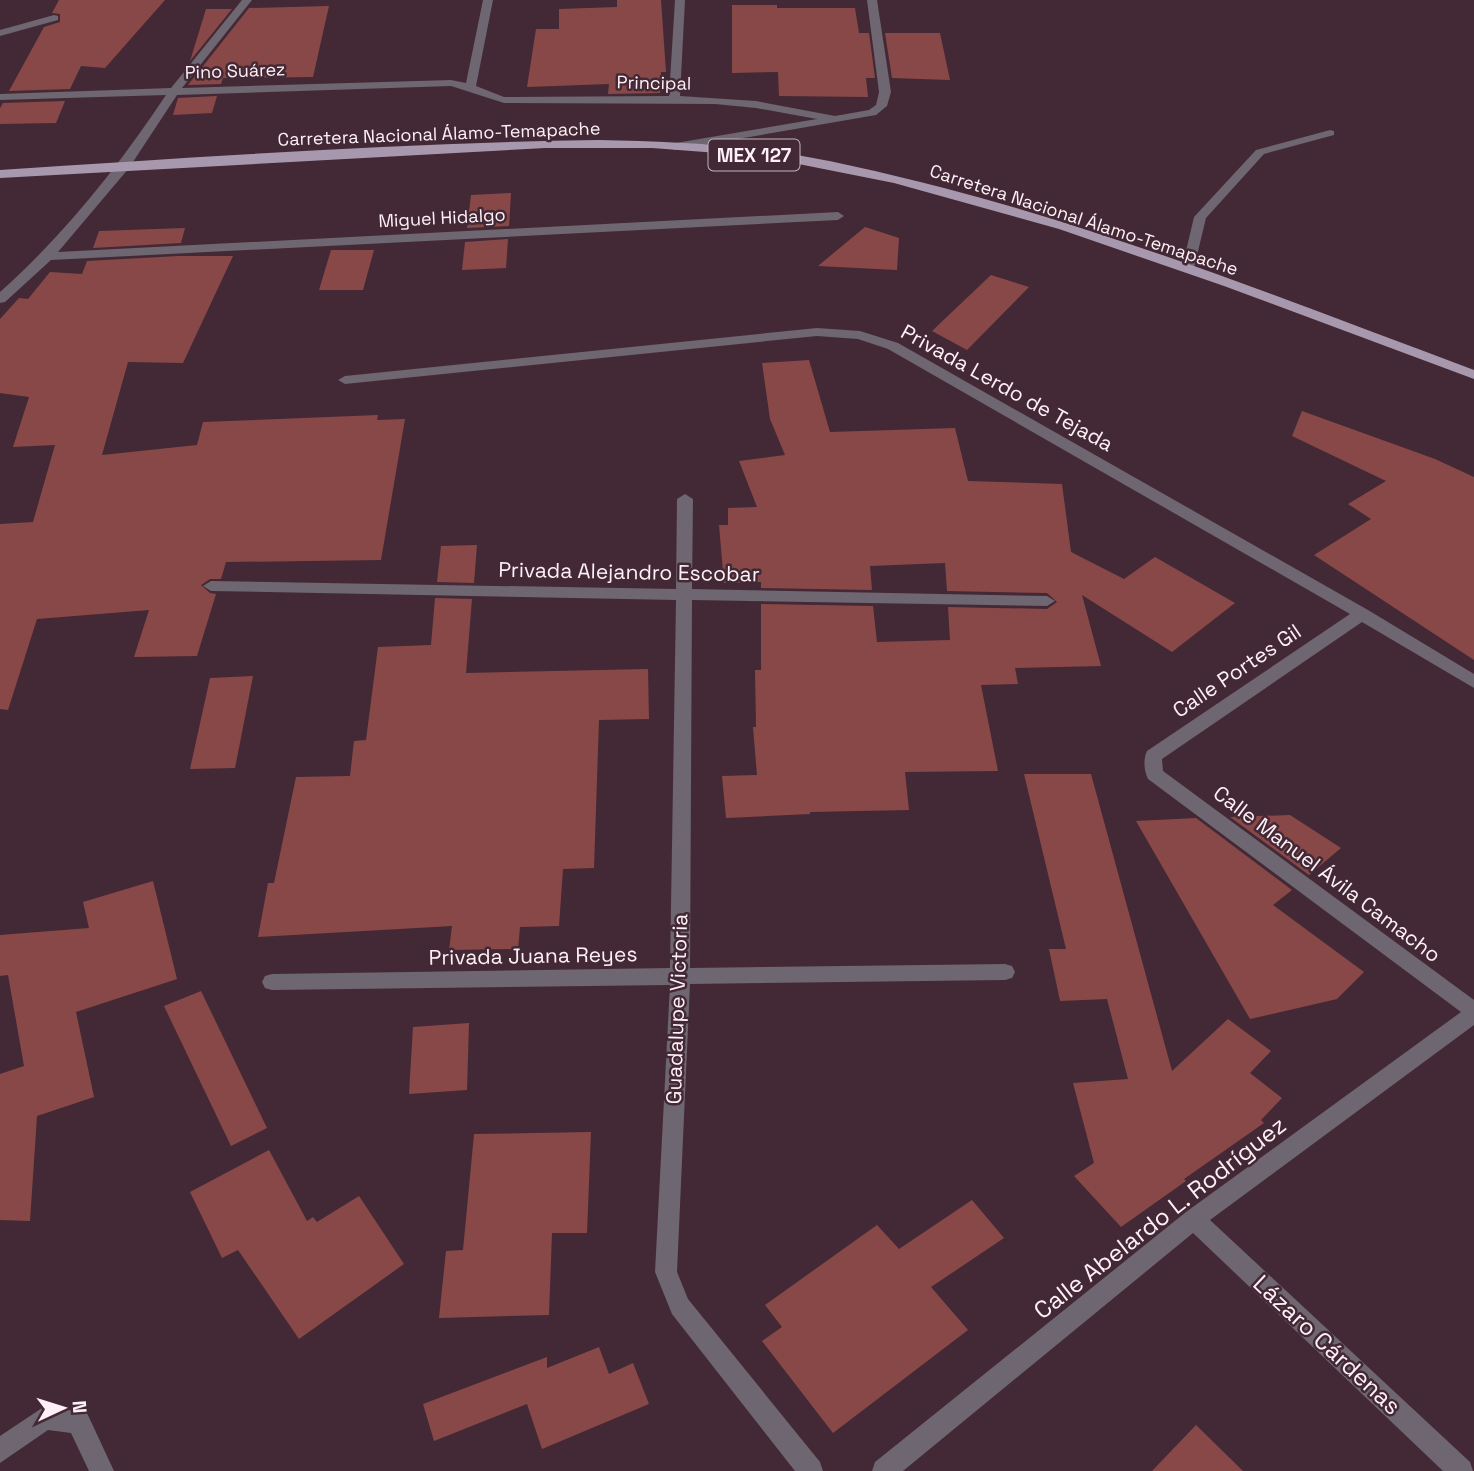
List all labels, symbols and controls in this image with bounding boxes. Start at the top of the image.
street label: Pino Suárez [184,57,286,84]
street label: Principal [617,70,691,95]
street label: Carretera Nacional Álamo-Temapache [277,116,601,151]
road number: MEX 127 [708,140,800,170]
street label: Carretera Nacional Álamo-Temapache [927,159,1241,280]
street label: Miguel Hidalgo [378,203,506,232]
street label: Privada Lerdo de Tejada [896,318,1118,457]
street label: Privada Alejandro Escobar [498,556,760,587]
street label: Calle Portes Gil [1167,618,1306,723]
street label: Calle Manuel Ávila Camacho [1208,779,1446,968]
street label: Guadalupe Victoria [660,913,693,1105]
street label: Privada Juana Reyes [428,940,638,971]
street label: Calle Abelardo L. Rodríguez [1027,1109,1292,1326]
street label: Lázaro Cárdenas [1247,1268,1408,1421]
north arrow [28,1373,98,1443]
text: N [67,1400,92,1414]

